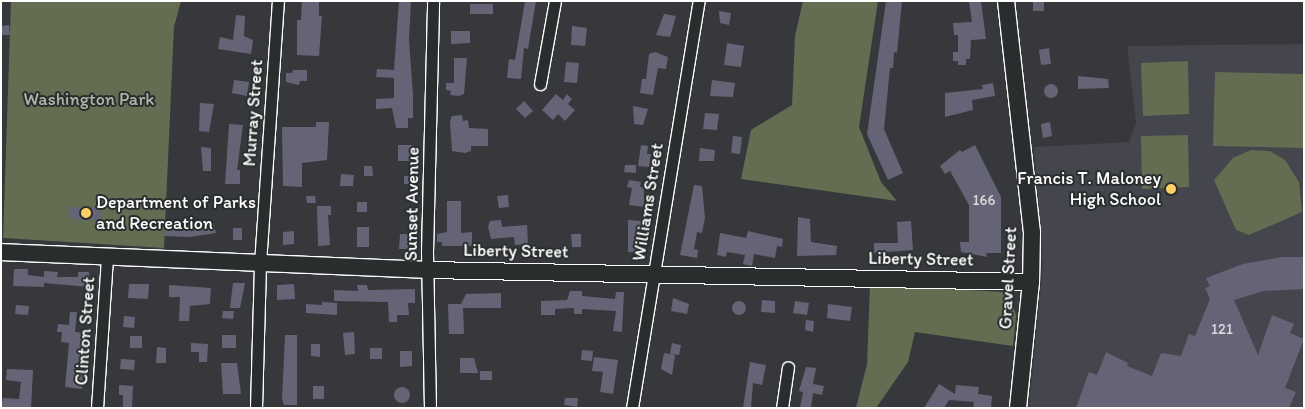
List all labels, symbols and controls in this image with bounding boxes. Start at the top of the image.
street label: Murray Street [238,59,268,167]
park label: Washington Park [24,88,154,110]
street label: Williams Street [628,142,668,262]
street label: Sunset Avenue [400,147,424,261]
place label: Francis T. Maloney High School [1018,168,1161,210]
marker: Francis T. Maloney High School [1165,183,1177,195]
place label: Department of Parks and Recreation [96,192,256,234]
house number: 166 [973,192,995,210]
marker: Department of Parks and Recreation [80,207,92,219]
street label: Gravel Street [995,226,1021,330]
street label: Liberty Street [463,239,569,263]
street label: Liberty Street [868,247,974,271]
street label: Clinton Street [70,276,100,386]
house number: 121 [1211,321,1233,339]

